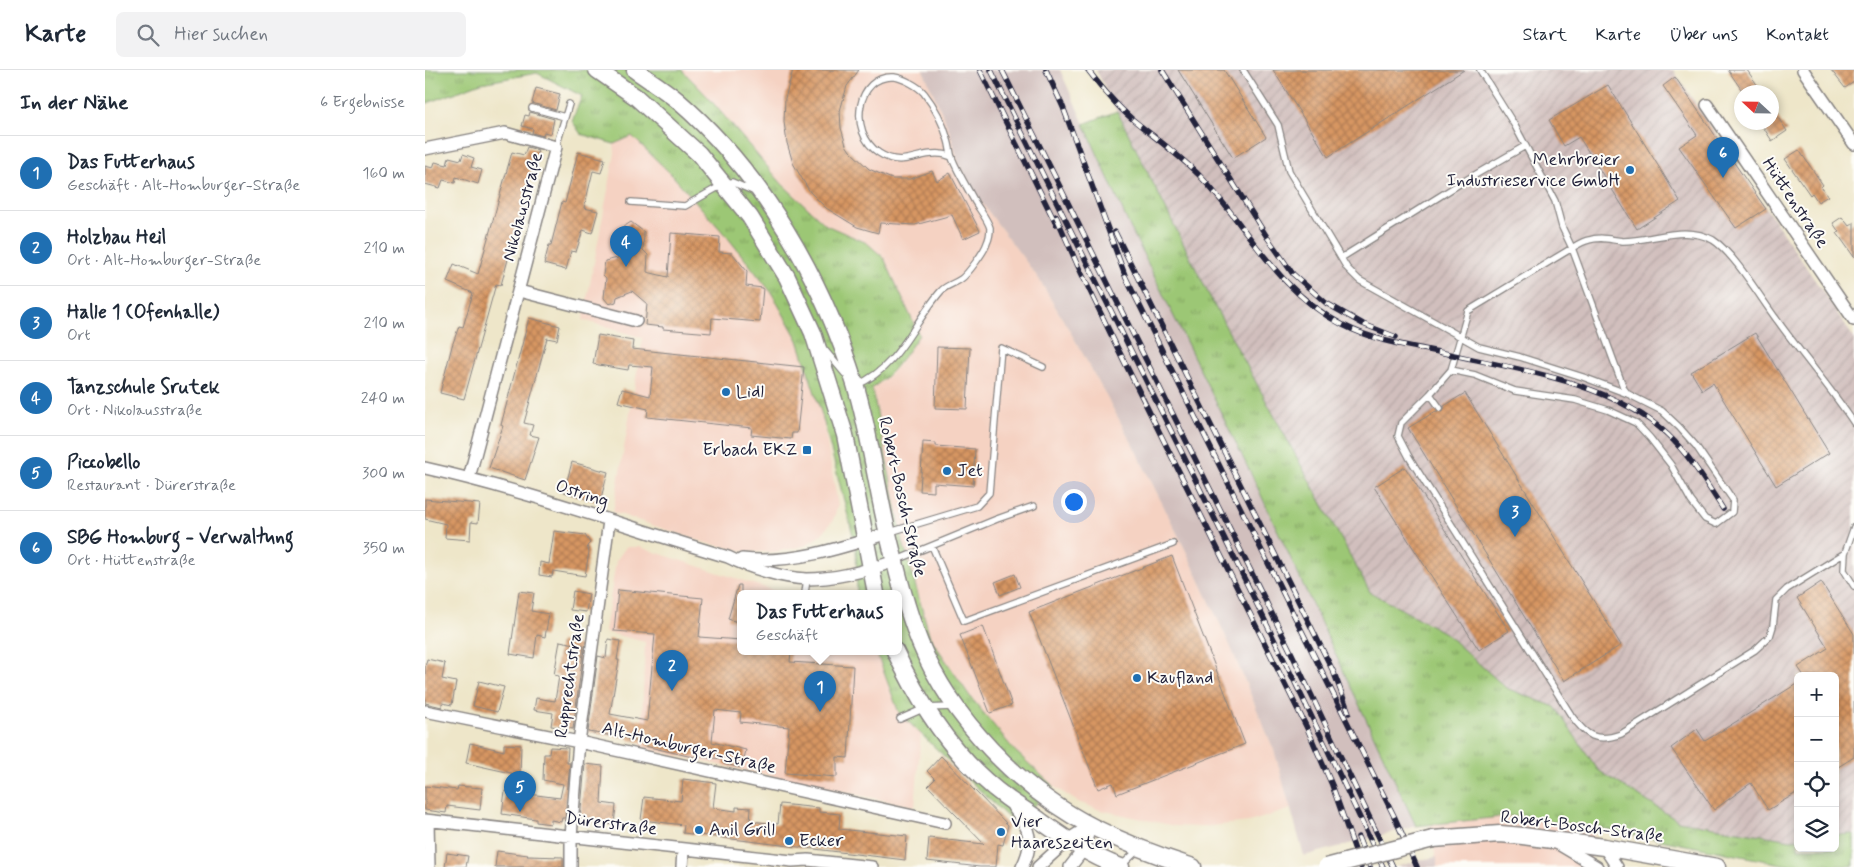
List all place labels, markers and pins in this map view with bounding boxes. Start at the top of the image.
pin: 6 [1707,137,1739,178]
place label: Mehrbreier Industrieservice GmbH [1447,148,1620,193]
marker: Mehrbreier Industrieservice GmbH [1624,164,1636,176]
pin: 4 [610,226,642,267]
place label: Lidl [736,380,764,404]
marker: Lidl [720,386,732,398]
place label: Erbach EKZ [703,438,797,462]
marker: Erbach EKZ [801,444,813,456]
place label: Jet [957,459,983,483]
marker: Jet [941,465,953,477]
pin: 3 [1499,496,1531,537]
pin: 2 [656,650,688,691]
place label: Kaufland [1147,666,1213,690]
pin: 1 [804,671,836,712]
marker: Kaufland [1131,672,1143,684]
pin: 5 [504,771,536,812]
place label: Vier Haareszeiten [1011,810,1113,855]
place label: Anil Grill [709,818,775,842]
marker: Anil Grill [693,824,705,836]
marker: Vier Haareszeiten [995,826,1007,838]
place label: Ecker [799,829,844,853]
marker: Ecker [783,835,795,847]

